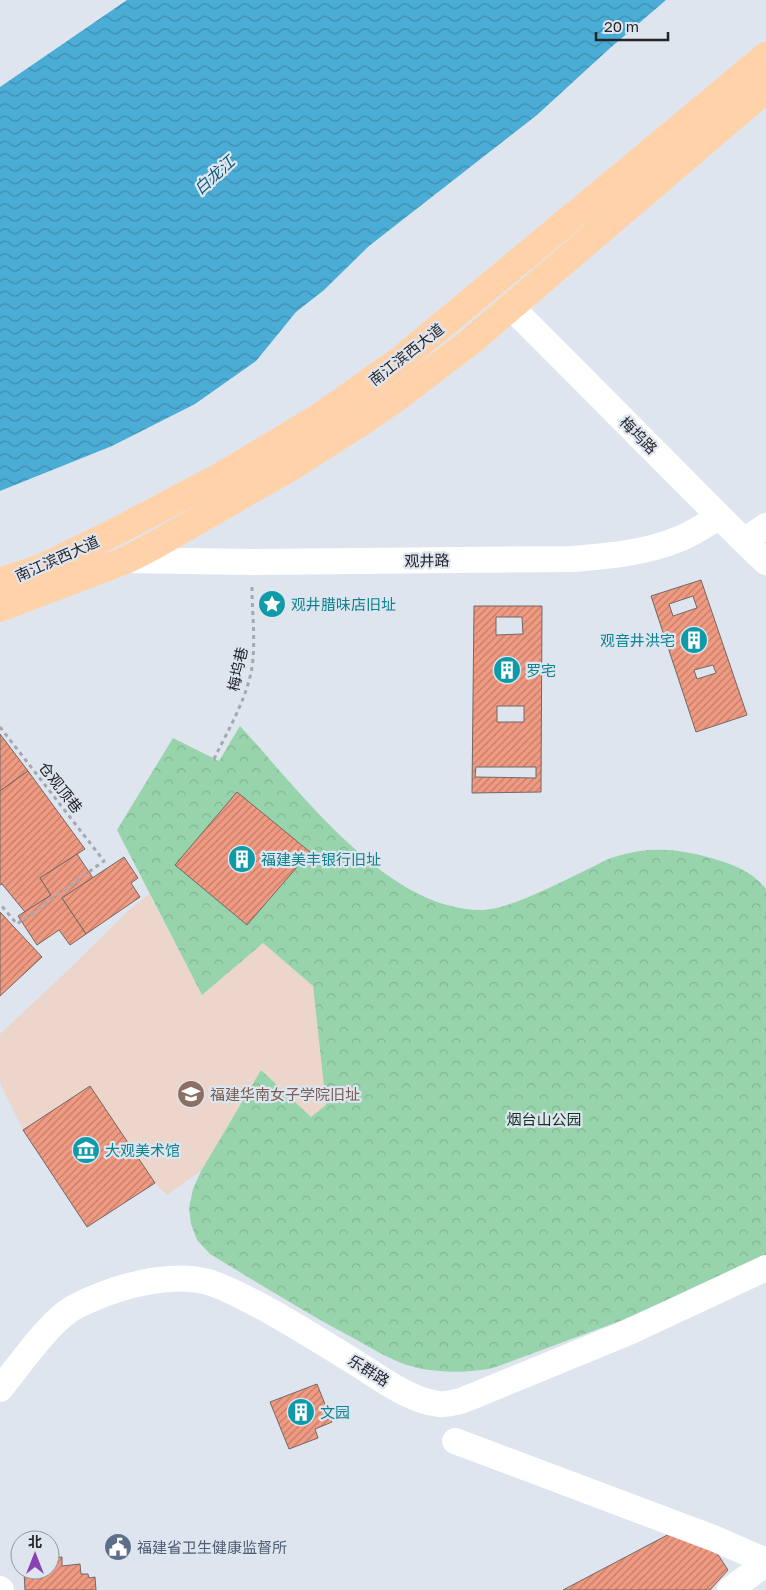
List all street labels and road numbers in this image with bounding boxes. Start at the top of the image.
street label: 南江滨西大道 [365,319,447,389]
street label: 梅坞路 [617,413,661,457]
street label: 南江滨西大道 [12,531,102,585]
street label: 观井路 [404,551,450,569]
street label: 梅坞巷 [224,645,250,693]
street label: 仓观顶巷 [35,758,87,816]
street label: 乐群路 [345,1350,393,1390]

